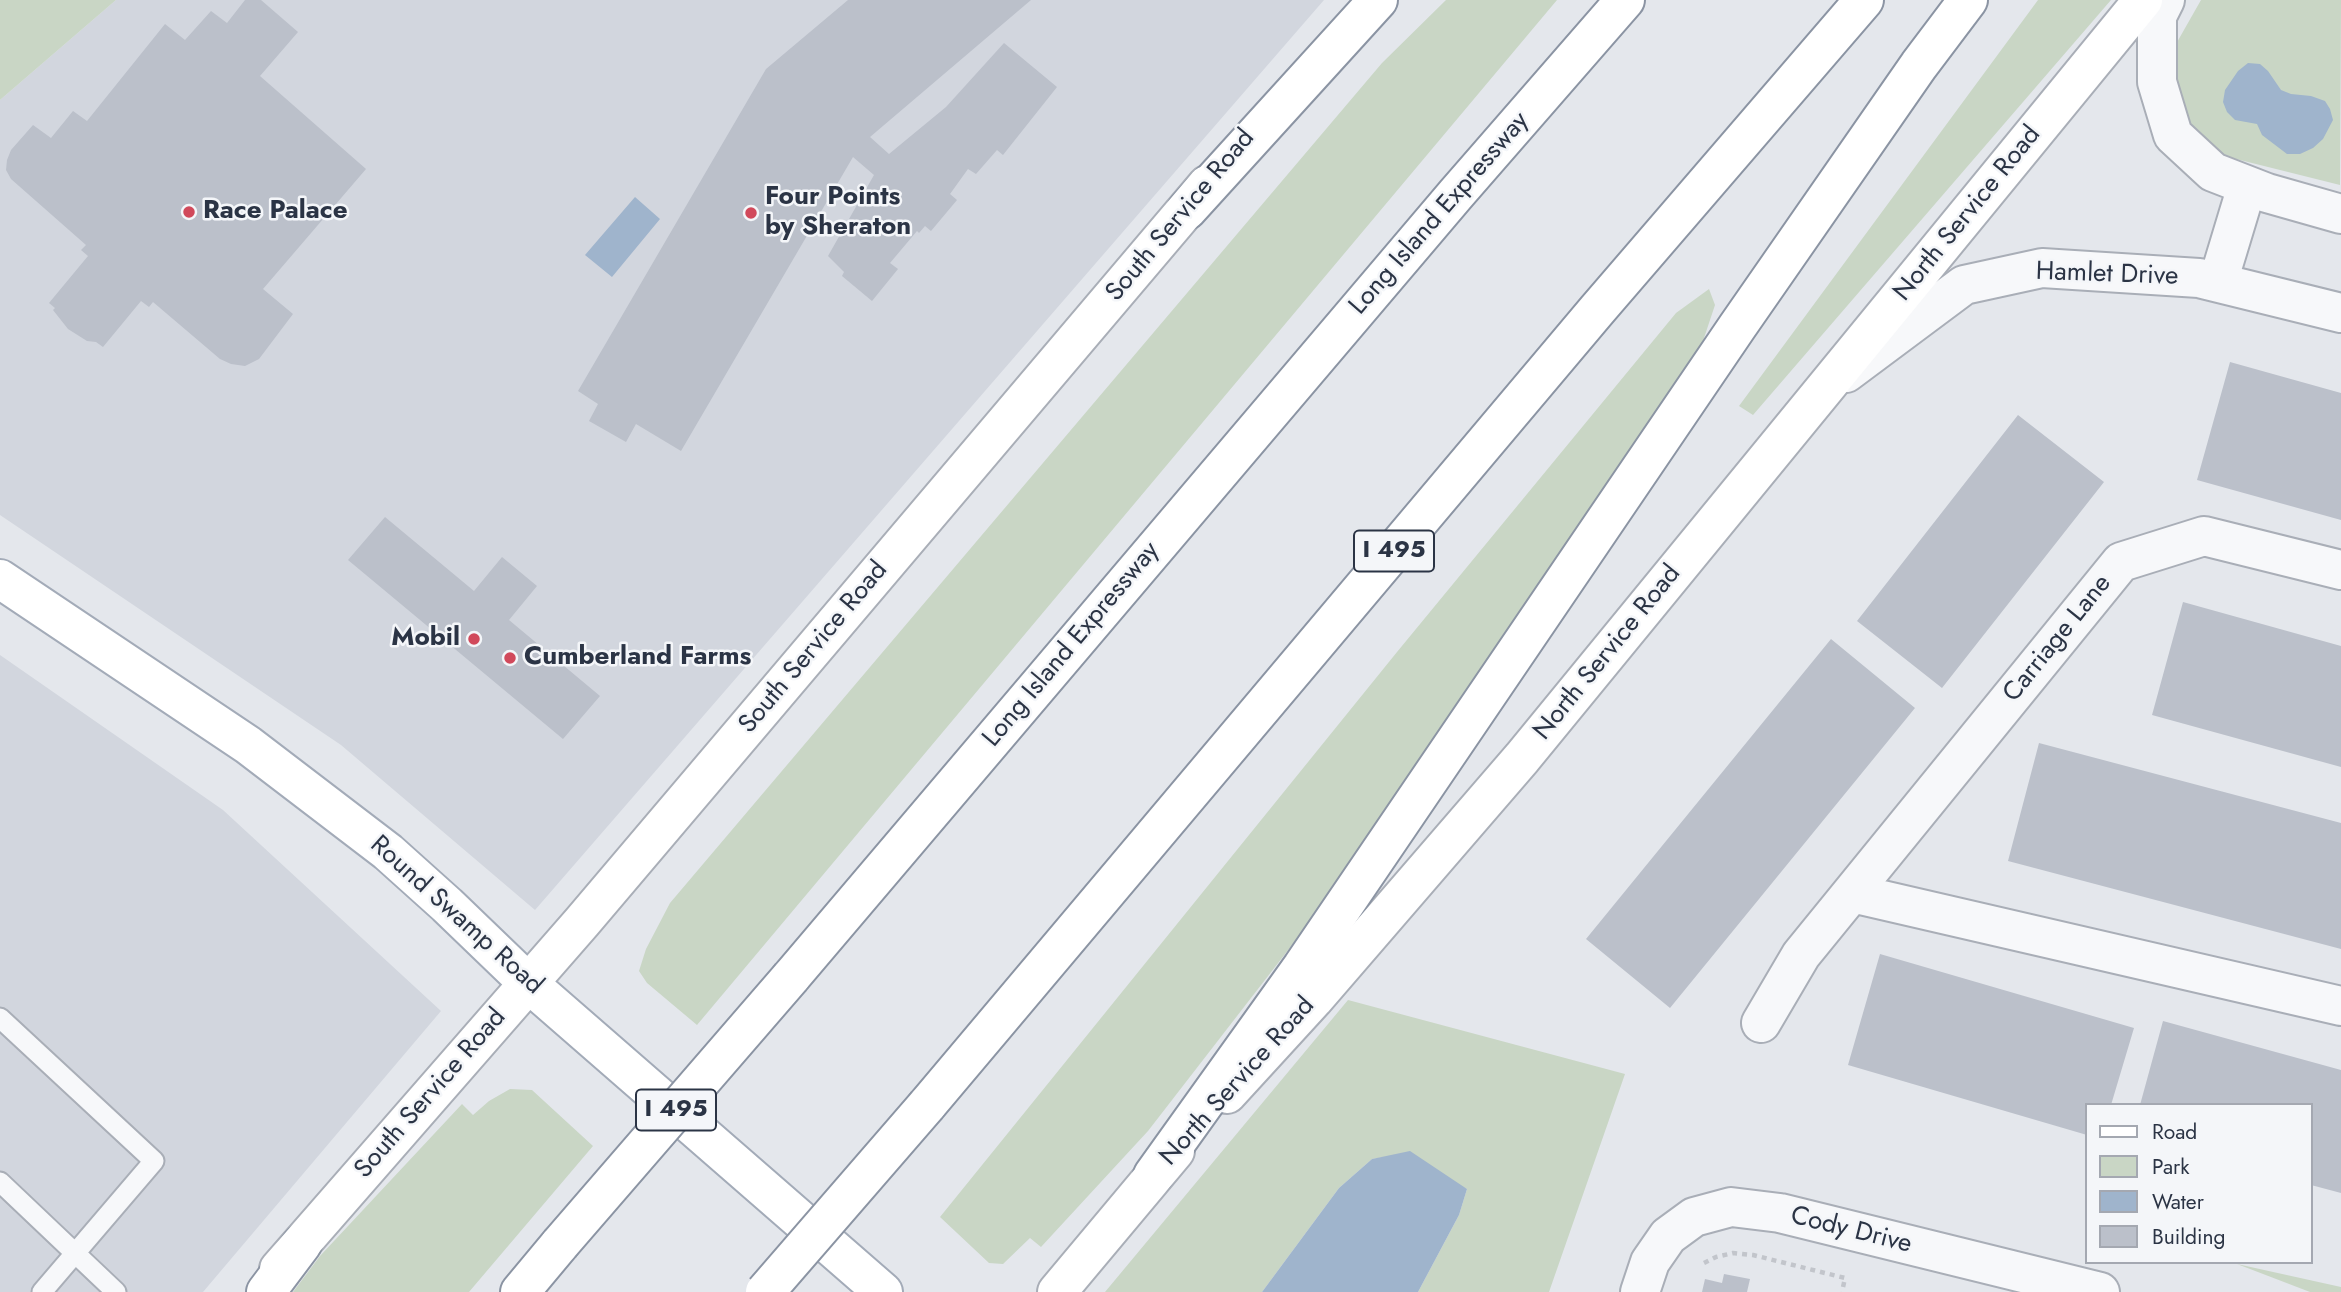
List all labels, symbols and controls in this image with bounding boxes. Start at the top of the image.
street label: Long Island Expressway [1344,106,1536,322]
street label: North Service Road [1888,120,2048,308]
street label: South Service Road [1100,124,1262,308]
place label: Four Points by Sheraton [765,182,911,244]
place label: Race Palace [203,196,348,228]
marker: Race Palace [181,204,197,220]
marker: Four Points by Sheraton [743,205,759,221]
street label: Hamlet Drive [2035,257,2179,293]
road number: I 495 [1354,530,1434,572]
street label: Long Island Expressway [977,536,1167,754]
street label: South Service Road [733,556,895,740]
street label: North Service Road [1528,559,1688,747]
street label: Carriage Lane [1997,569,2119,709]
place label: Mobil [391,623,460,655]
marker: Mobil [466,631,482,647]
place label: Cumberland Farms [524,642,751,674]
marker: Cumberland Farms [502,650,518,666]
street label: Round Swamp Road [363,830,549,1002]
street label: North Service Road [1154,991,1322,1173]
street label: South Service Road [349,1003,513,1185]
road number: I 495 [636,1090,716,1130]
legend [2086,1103,2313,1264]
text: Road [2152,1117,2197,1147]
text: Park [2152,1152,2189,1182]
text: Water [2152,1187,2204,1217]
street label: Cody Drive [1787,1201,1915,1261]
text: Building [2152,1222,2225,1252]

